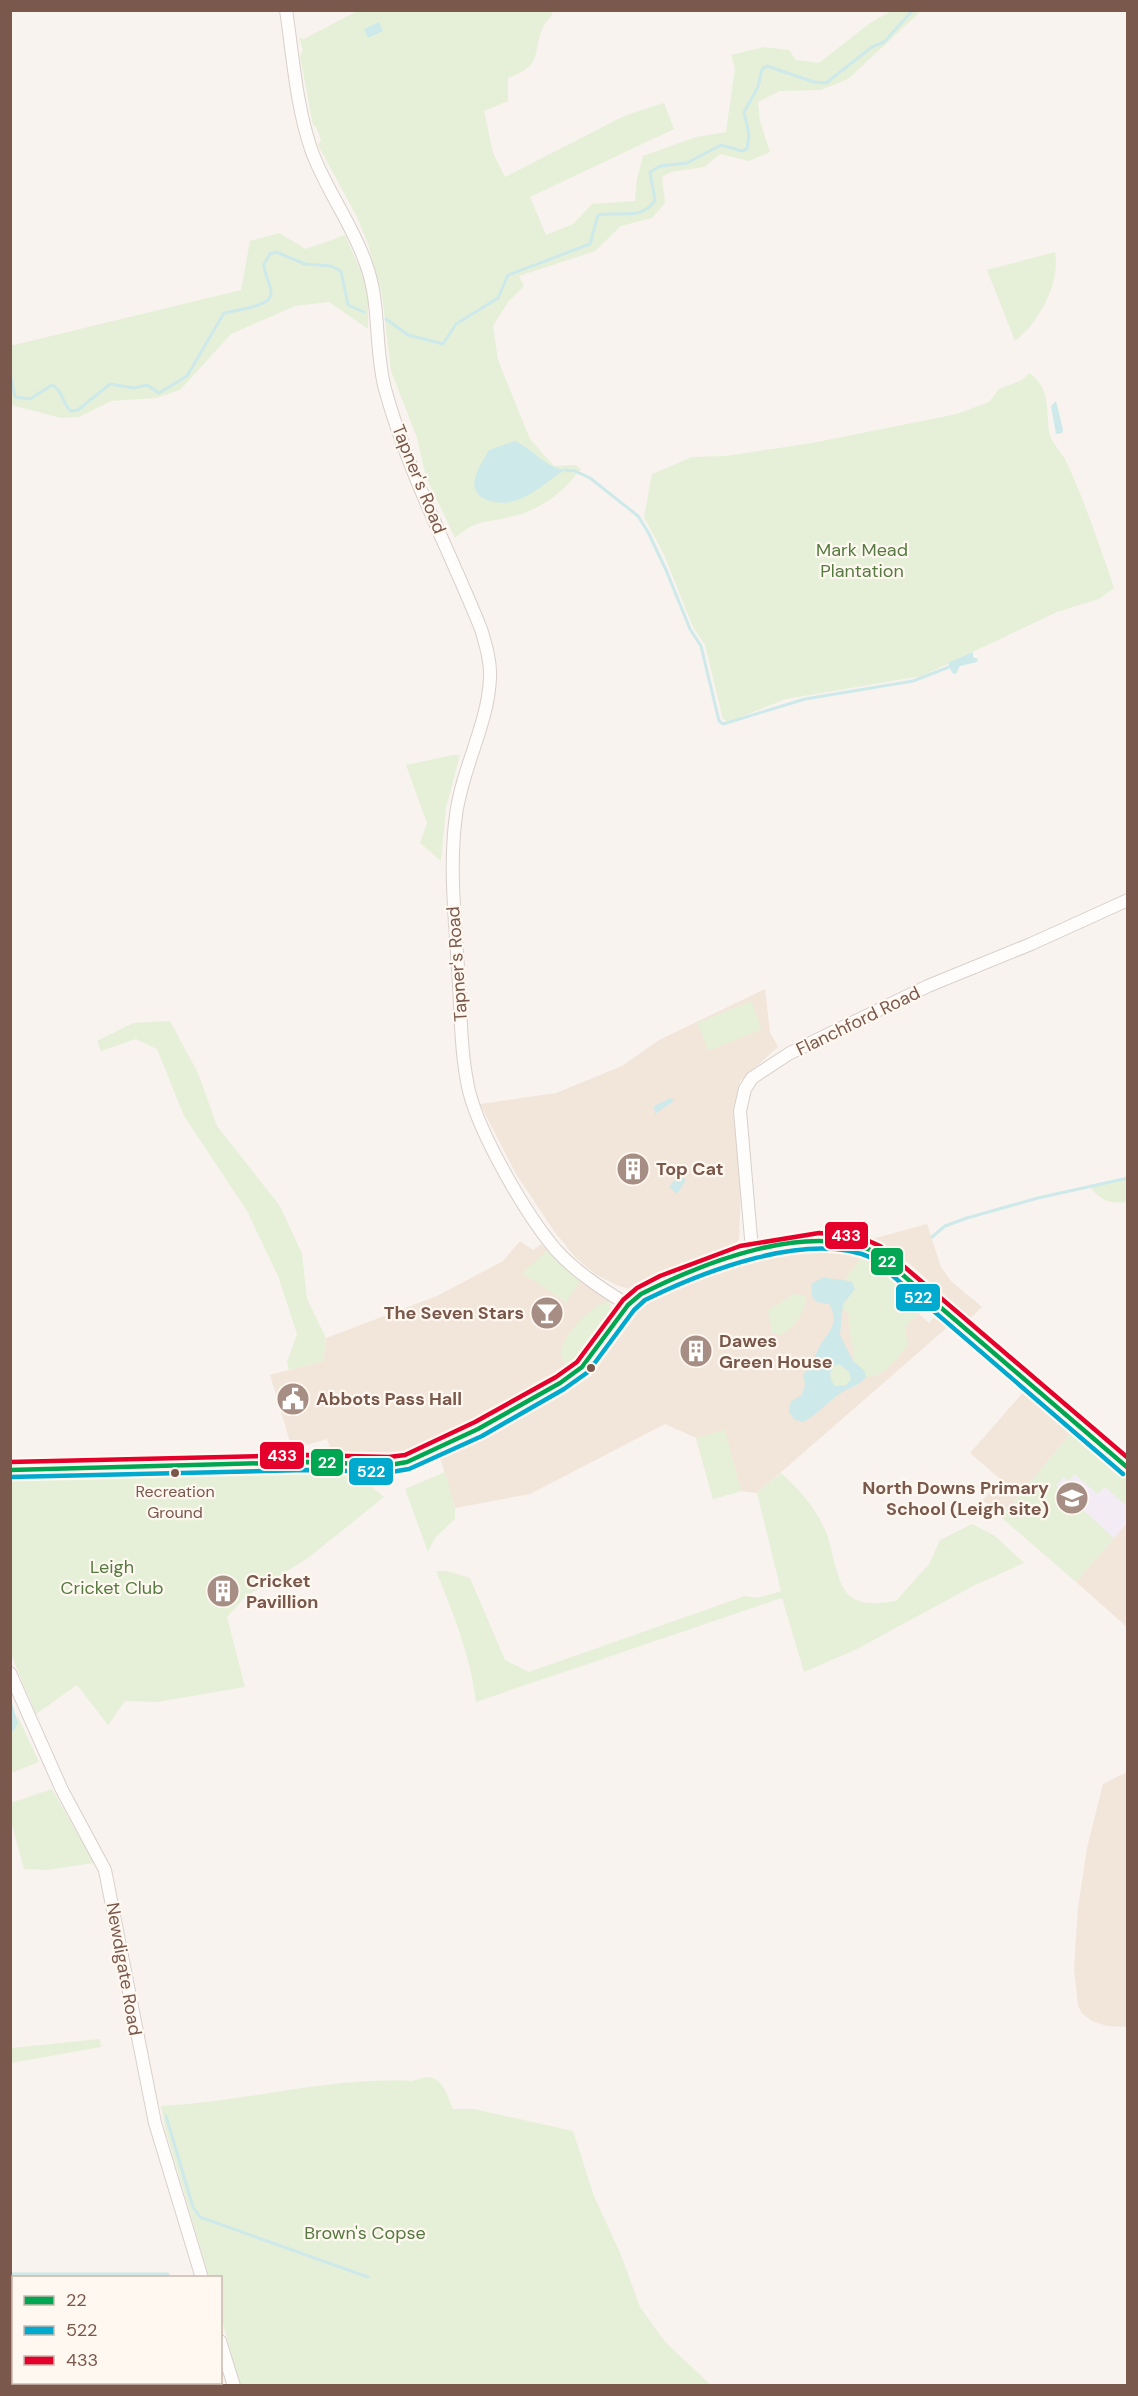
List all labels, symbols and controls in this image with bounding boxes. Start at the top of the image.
street label: Tapner's Road [386,421,452,537]
park label: Mark Mead Plantation [816,538,908,583]
street label: Tapner's Road [441,905,473,1023]
street label: Flanchford Road [792,981,924,1061]
building icon: Top Cat [615,1151,651,1187]
place label: Top Cat [656,1157,724,1181]
line badge: 433 [824,1221,869,1250]
text: 433 [831,1225,861,1246]
line badge: 22 [870,1247,904,1276]
text: 22 [878,1251,896,1272]
line badge: 522 [895,1283,941,1312]
text: 522 [904,1287,932,1308]
bar icon: The Seven Stars [529,1295,565,1331]
place label: The Seven Stars [384,1301,524,1325]
place label: Dawes Green House [719,1329,833,1374]
building icon: Dawes Green House [678,1333,714,1369]
unlabelled marker [585,1362,597,1374]
public building icon: Abbots Pass Hall [275,1381,311,1417]
place label: Abbots Pass Hall [316,1387,462,1411]
line badge: 433 [259,1441,305,1470]
text: 433 [267,1445,297,1466]
line badge: 22 [310,1448,344,1477]
text: 22 [318,1452,336,1473]
line badge: 522 [348,1457,394,1486]
text: 522 [357,1461,385,1482]
marker: Recreation Ground [169,1467,181,1479]
place label: North Downs Primary School (Leigh site) [862,1476,1049,1521]
school or university icon: North Downs Primary School (Leigh site) [1054,1480,1090,1516]
place label: Recreation Ground [135,1481,215,1523]
park label: Leigh Cricket Club [61,1555,163,1600]
place label: Cricket Pavillion [246,1569,318,1614]
building icon: Cricket Pavillion [205,1573,241,1609]
street label: Newdigate Road [100,1901,148,2037]
park label: Brown's Copse [304,2221,426,2245]
legend [12,2276,222,2384]
text: 22 [66,2288,87,2312]
text: 522 [66,2318,97,2342]
text: 433 [66,2348,98,2372]

